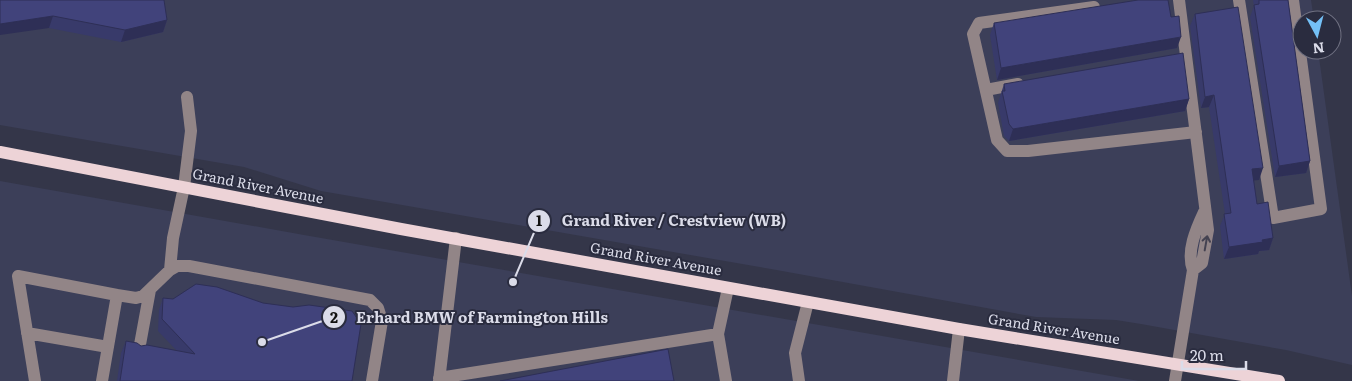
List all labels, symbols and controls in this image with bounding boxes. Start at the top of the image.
north arrow [1292,10,1342,60]
text: N [1311,38,1326,60]
street label: Grand River Avenue [191,162,325,208]
callout: Grand River / Crestview (WB) [526,206,796,236]
text: 1 [536,208,542,231]
text: Grand River / Crestview (WB) [562,208,786,231]
one-way arrow [1201,235,1211,251]
street label: Grand River Avenue [589,237,723,279]
callout: Erhard BMW of Farmington Hills [321,302,618,332]
text: 2 [330,305,338,328]
text: Erhard BMW of Farmington Hills [356,305,608,328]
street label: Grand River Avenue [987,308,1121,348]
scale bar [1182,338,1246,370]
text: 20 m [1190,343,1224,366]

